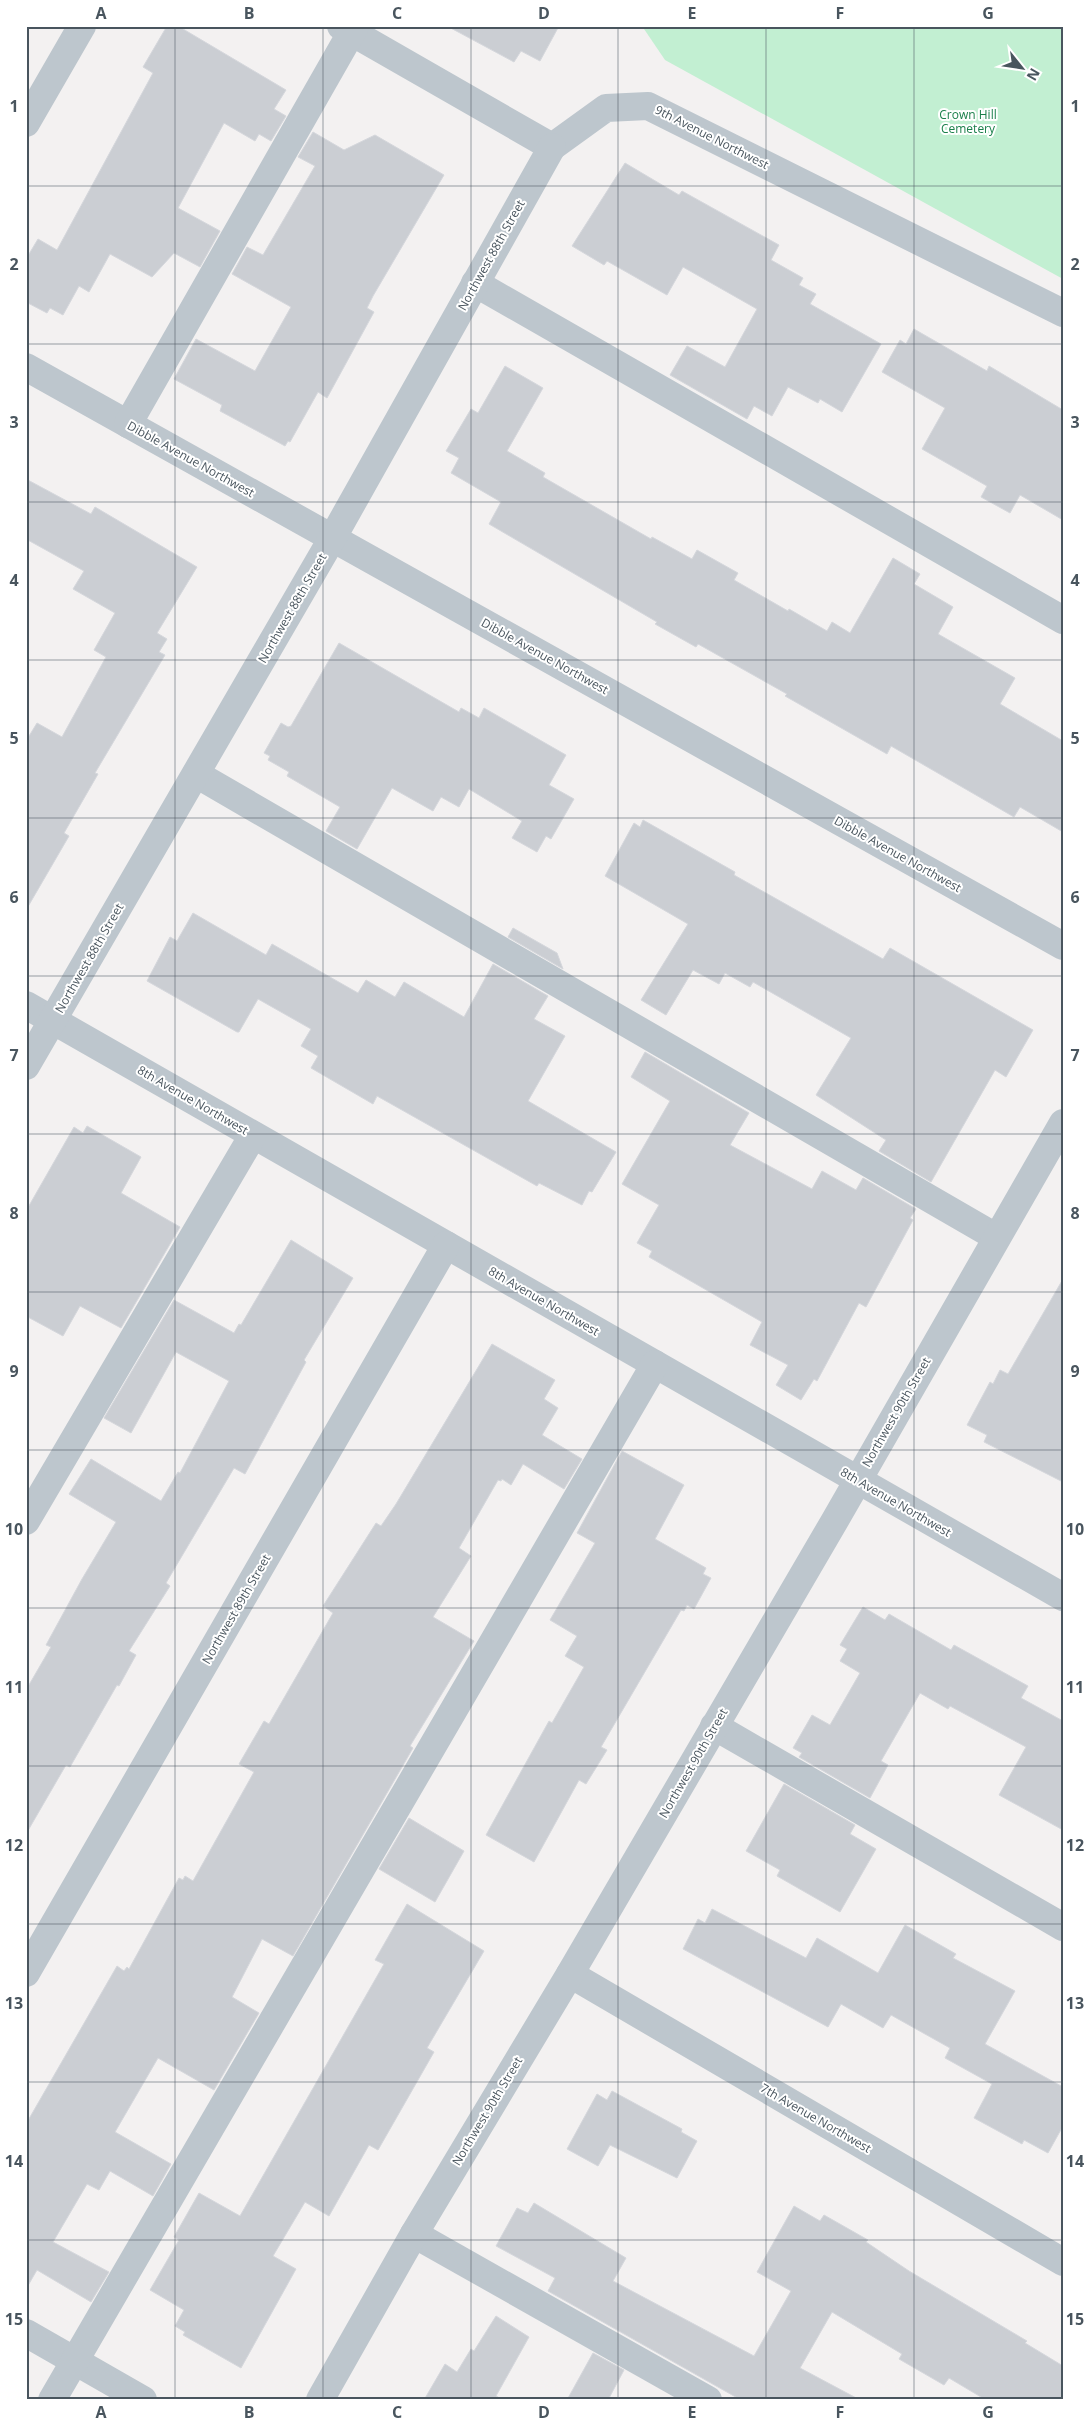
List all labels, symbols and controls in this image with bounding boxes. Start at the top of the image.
text: A [95,2,107,24]
text: B [244,2,254,24]
text: C [392,2,402,24]
text: D [538,2,550,24]
text: E [688,2,697,24]
text: F [836,2,844,24]
text: G [982,2,994,24]
north arrow [996,42,1046,92]
text: N [1023,65,1045,84]
text: 1 [9,95,19,117]
text: 1 [1070,95,1080,117]
street label: 9th Avenue Northwest [652,101,772,173]
park label: Crown Hill Cemetery [939,106,997,137]
street label: Northwest 88th Street [454,197,528,313]
text: 2 [9,253,19,275]
text: 2 [1070,253,1080,275]
text: 3 [9,411,19,433]
text: 3 [1070,411,1080,433]
street label: Dibble Avenue Northwest [124,417,258,501]
street label: Northwest 88th Street [254,550,330,666]
text: 4 [9,569,19,591]
text: 4 [1070,569,1080,591]
street label: Dibble Avenue Northwest [478,614,612,698]
text: 5 [9,727,19,749]
text: 5 [1070,727,1080,749]
street label: Dibble Avenue Northwest [831,812,965,896]
text: 6 [9,886,19,908]
text: 6 [1070,886,1080,908]
street label: Northwest 88th Street [51,900,127,1016]
text: 7 [9,1044,19,1066]
text: 7 [1070,1044,1080,1066]
street label: 8th Avenue Northwest [134,1061,252,1139]
text: 8 [9,1202,19,1224]
text: 8 [1070,1202,1080,1224]
street label: 8th Avenue Northwest [485,1262,603,1340]
street label: Northwest 90th Street [858,1354,934,1470]
text: 9 [9,1360,19,1382]
text: 9 [1070,1360,1080,1382]
street label: 8th Avenue Northwest [837,1463,955,1541]
text: 10 [5,1518,23,1540]
text: 10 [1066,1518,1084,1540]
street label: Northwest 89th Street [198,1551,274,1667]
text: 11 [5,1676,23,1698]
text: 11 [1066,1676,1084,1698]
street label: Northwest 90th Street [655,1705,731,1821]
text: 12 [5,1834,23,1856]
text: 12 [1066,1834,1084,1856]
text: 13 [5,1992,23,2014]
text: 13 [1066,1992,1084,2014]
street label: Northwest 90th Street [448,2054,526,2168]
street label: 7th Avenue Northwest [757,2079,875,2157]
text: 14 [5,2150,23,2172]
text: 14 [1066,2150,1084,2172]
text: 15 [5,2308,23,2330]
text: 15 [1066,2308,1084,2330]
text: A [95,2401,107,2423]
text: B [244,2401,254,2423]
text: C [392,2401,402,2423]
text: D [538,2401,550,2423]
text: E [688,2401,697,2423]
text: F [836,2401,844,2423]
text: G [982,2401,994,2423]

